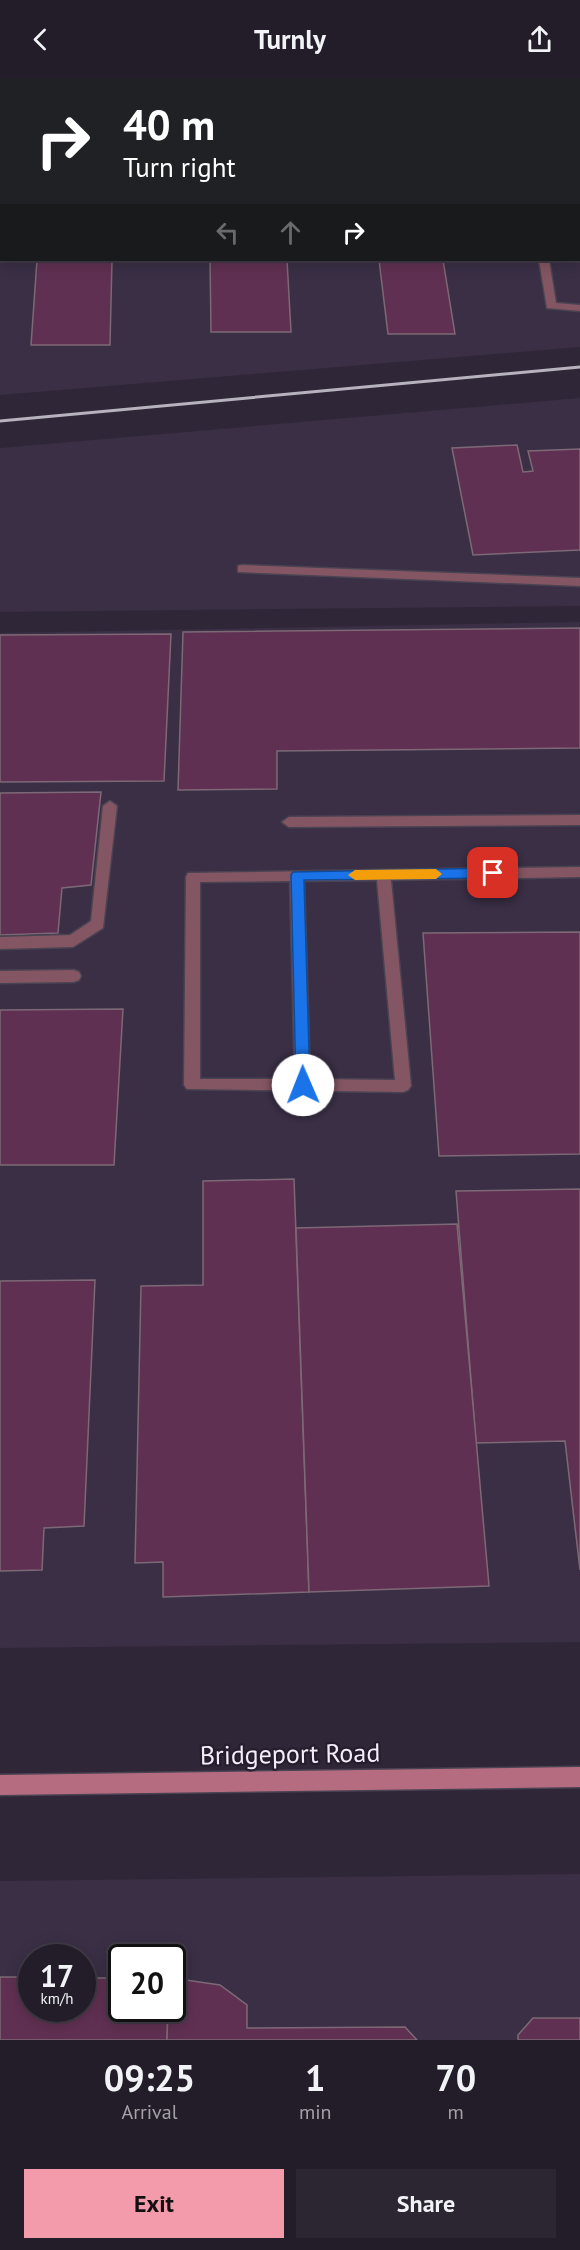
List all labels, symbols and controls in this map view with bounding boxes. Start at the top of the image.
text: Turnly [254,22,326,56]
icon: back [24,23,57,56]
icon: share [523,23,556,56]
text: 40 m [123,97,215,152]
icon: right [24,102,102,180]
text: Turn right [123,150,236,184]
icon: left [211,216,244,249]
icon: ahead [274,216,307,249]
icon: right [337,216,370,249]
pin [467,847,518,898]
icon: arrive [476,856,509,889]
position arrow [271,1053,335,1117]
street label: Bridgeport Road [199,1735,381,1772]
speed limit sign: 20 [108,1944,186,2022]
text: 17 [40,1956,74,1995]
text: km/h [41,1989,73,2008]
text: 09:25 [104,2054,195,2101]
text: 1 [305,2054,325,2101]
text: 70 [435,2054,476,2101]
text: Arrival [121,2099,178,2125]
text: min [299,2099,332,2125]
text: m [448,2099,464,2125]
button: Exit [24,2169,284,2238]
button: Share [296,2169,556,2238]

